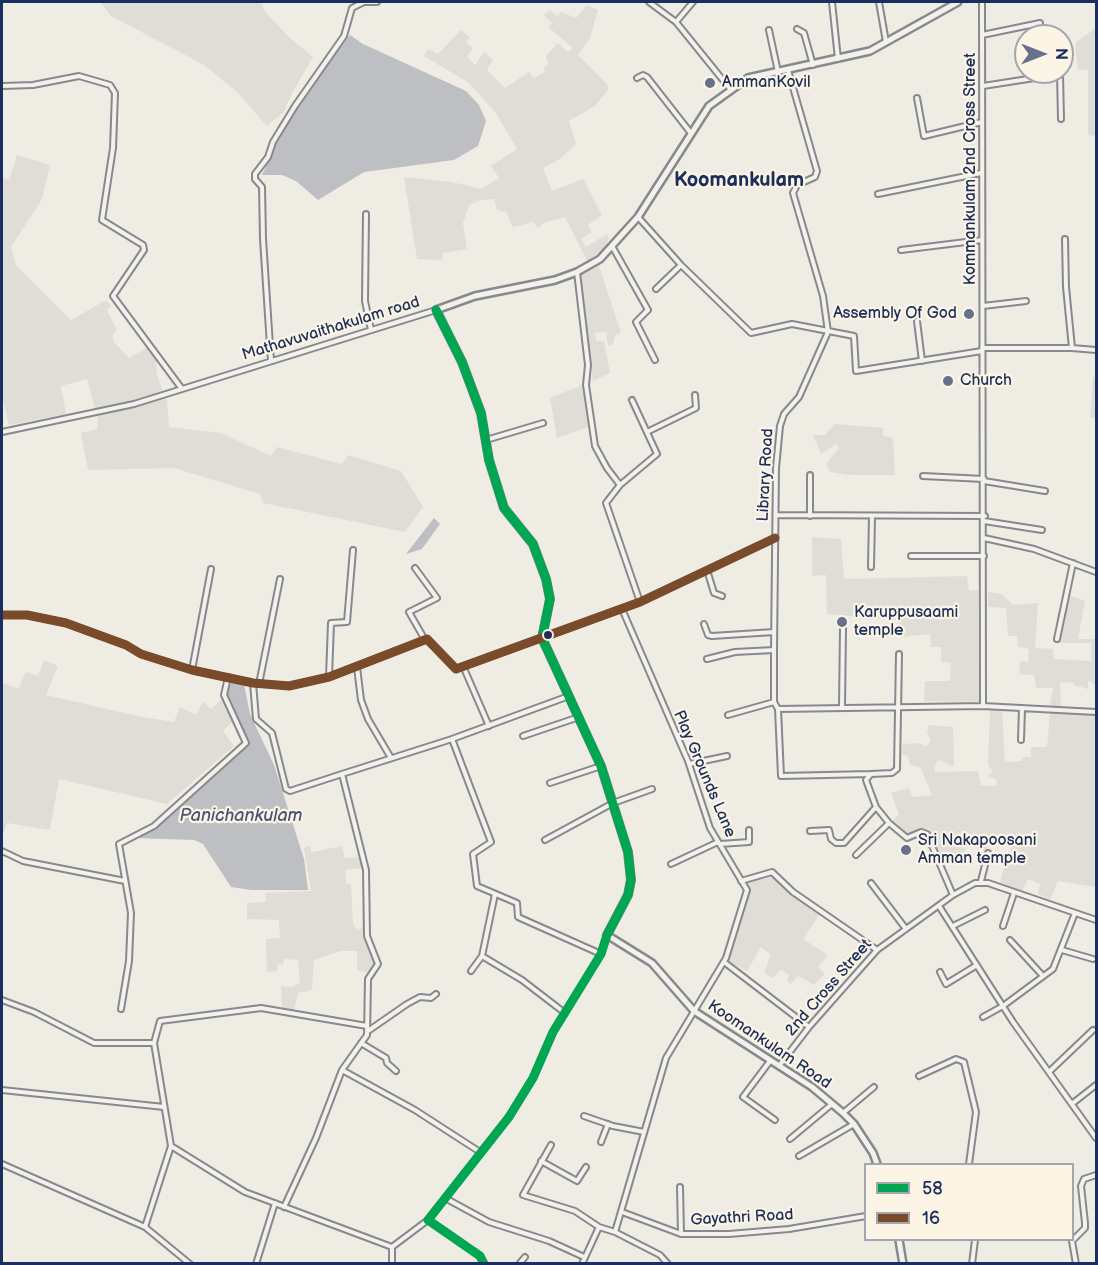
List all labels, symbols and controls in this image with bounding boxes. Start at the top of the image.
north arrow [1014,24,1074,84]
text: N [1051,48,1070,60]
street label: Kommankulam 2nd Cross Street [961,53,981,285]
place label: AmmanKovil [722,73,810,93]
marker: AmmanKovil [703,76,717,90]
district label: Koomankulam [674,169,804,193]
street label: Mathavuvaithakulam road [240,293,422,365]
place label: Assembly Of God [833,304,957,324]
marker: Assembly Of God [962,307,976,321]
place label: Church [960,371,1012,391]
marker: Church [941,374,955,388]
street label: Library Road [754,428,778,522]
place label: Karuppusaami temple [854,603,958,641]
marker: Karuppusaami temple [835,615,849,629]
unlabelled marker [542,629,554,641]
street label: Play Grounds Lane [669,708,739,840]
water label: Panichankulam [180,805,302,827]
place label: Sri Nakapoosani Amman temple [918,831,1036,869]
marker: Sri Nakapoosani Amman temple [899,843,913,857]
street label: 2nd Cross Street [782,936,876,1040]
street label: Koomankulam Road [704,996,834,1094]
legend [864,1163,1074,1241]
text: 58 [922,1178,943,1199]
street label: Gayathri Road [690,1206,794,1230]
text: 16 [922,1208,940,1229]

